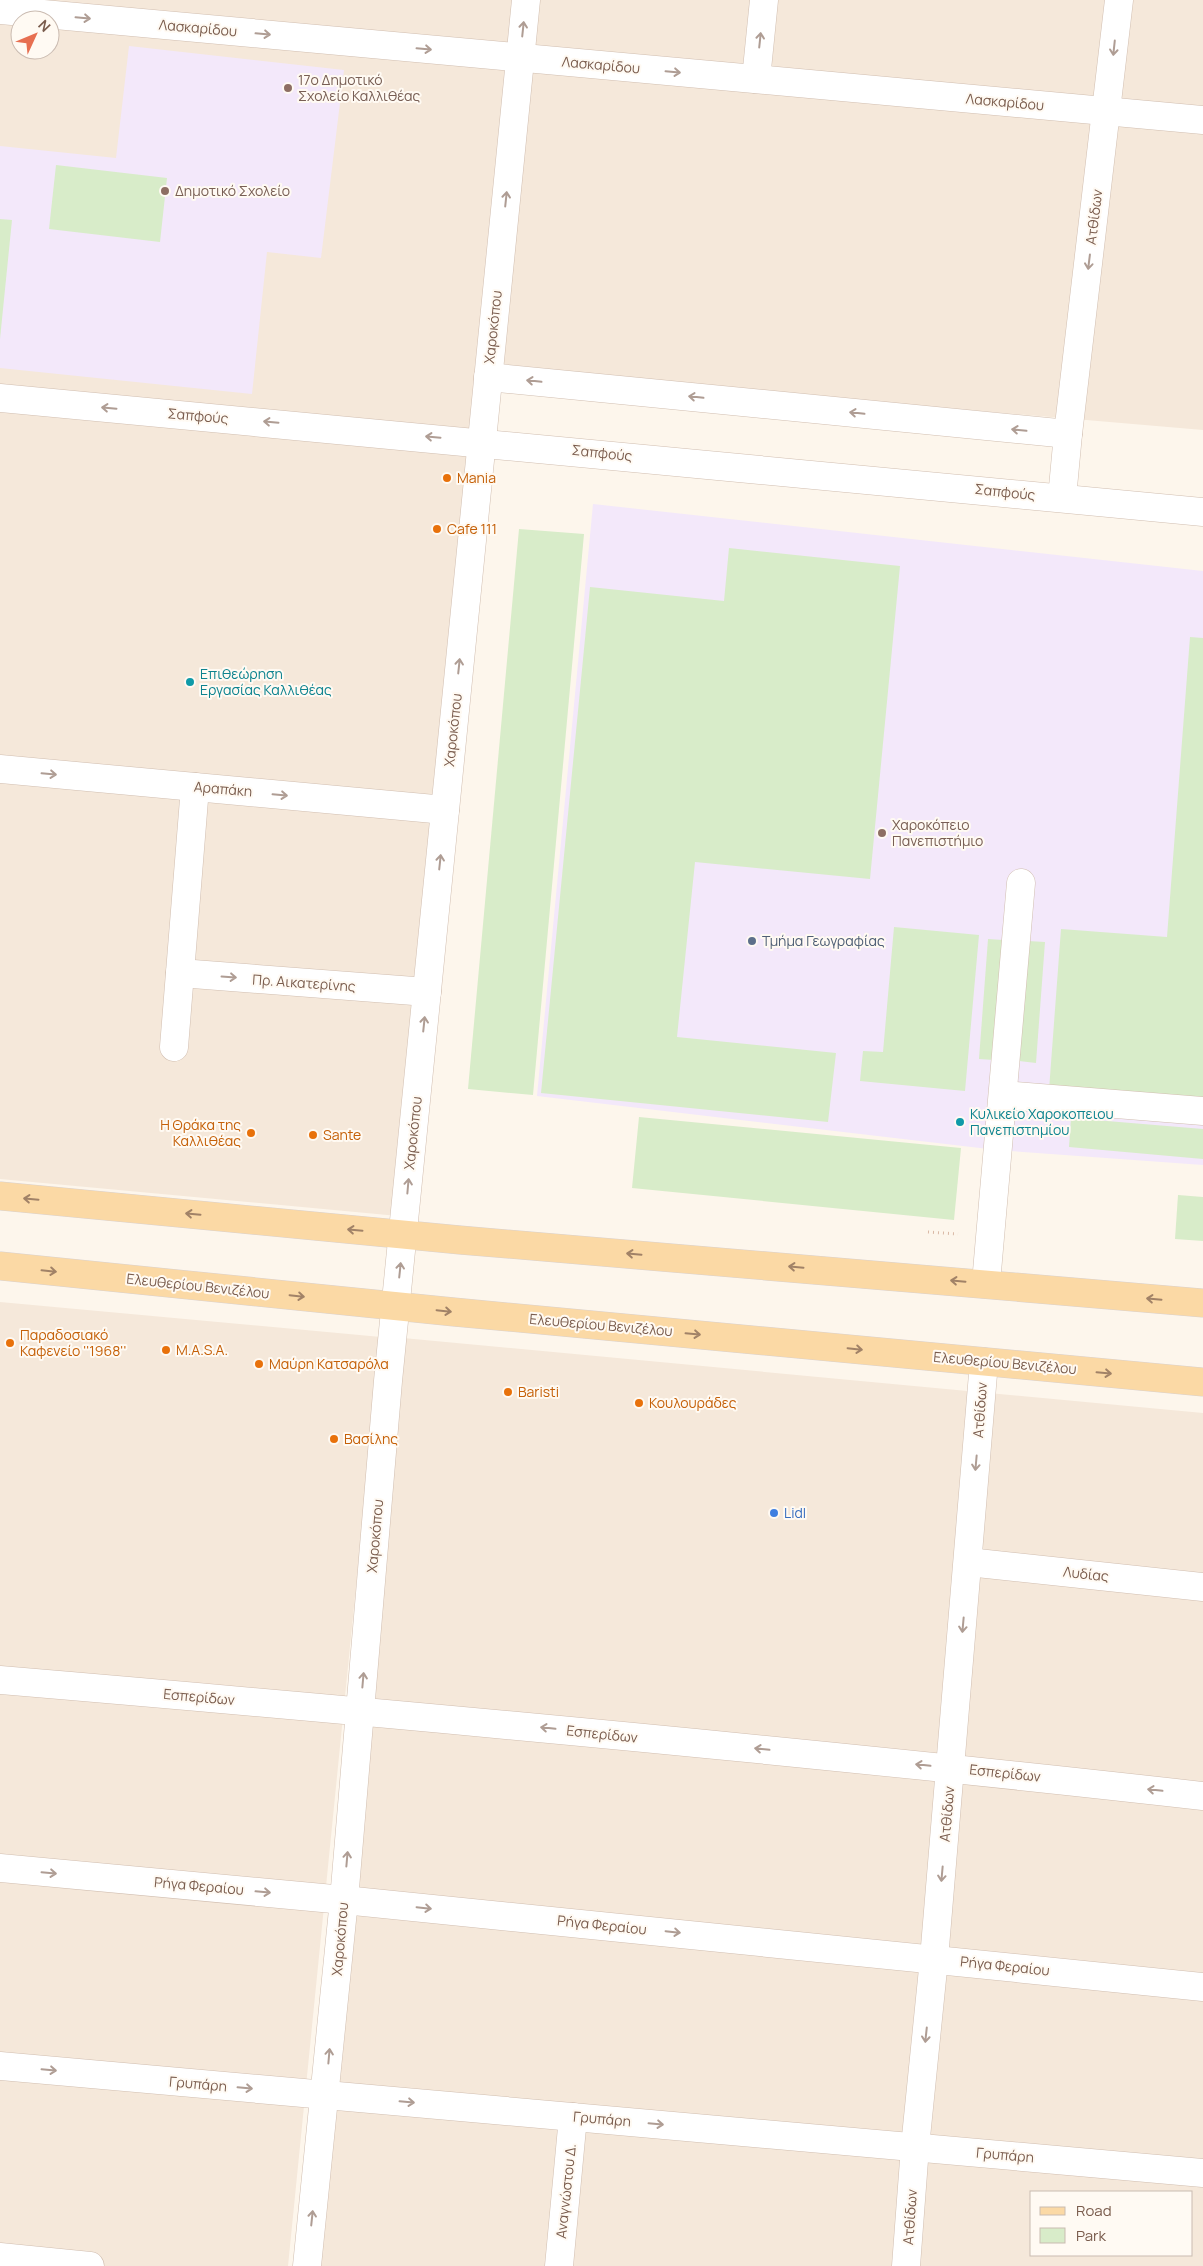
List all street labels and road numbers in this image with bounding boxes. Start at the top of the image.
street label: Λασκαρίδου [158,15,238,40]
street label: Λασκαρίδου [561,52,641,77]
street label: Λασκαρίδου [965,89,1045,114]
street label: Ατθίδων [1081,188,1106,246]
street label: Χαροκόπου [479,289,506,365]
street label: Σαπφούς [167,403,229,428]
street label: Σαπφούς [571,440,634,465]
street label: Σαπφούς [974,479,1037,504]
street label: Χαροκόπου [439,692,466,768]
street label: Αραπάκη [193,776,253,801]
street label: Πρ. Αικατερίνης [252,969,357,996]
street label: Χαροκόπου [399,1095,426,1171]
street label: Ελευθερίου Βενιζέλου [126,1269,270,1302]
street label: Ελευθερίου Βενιζέλου [529,1309,673,1340]
street label: Ελευθερίου Βενιζέλου [933,1347,1077,1378]
street label: Ατθίδων [968,1381,991,1438]
street label: Χαροκόπου [362,1498,387,1574]
street label: Λυδίας [1062,1562,1110,1585]
street label: Εσπερίδων [163,1684,236,1709]
street label: Εσπερίδων [565,1720,639,1747]
street label: Εσπερίδων [968,1759,1042,1786]
street label: Ατθίδων [935,1785,958,1843]
street label: Ρήγα Φεραίου [153,1872,245,1899]
street label: Χαροκόπου [327,1901,352,1977]
street label: Ρήγα Φεραίου [556,1910,648,1939]
street label: Ρήγα Φεραίου [959,1951,1051,1980]
street label: Γρυπάρη [168,2072,228,2095]
street label: Γρυπάρη [572,2107,632,2130]
street label: Αναγνώστου Δ. [551,2143,580,2239]
street label: Γρυπάρη [975,2143,1035,2166]
street label: Ατθίδων [898,2188,921,2245]

